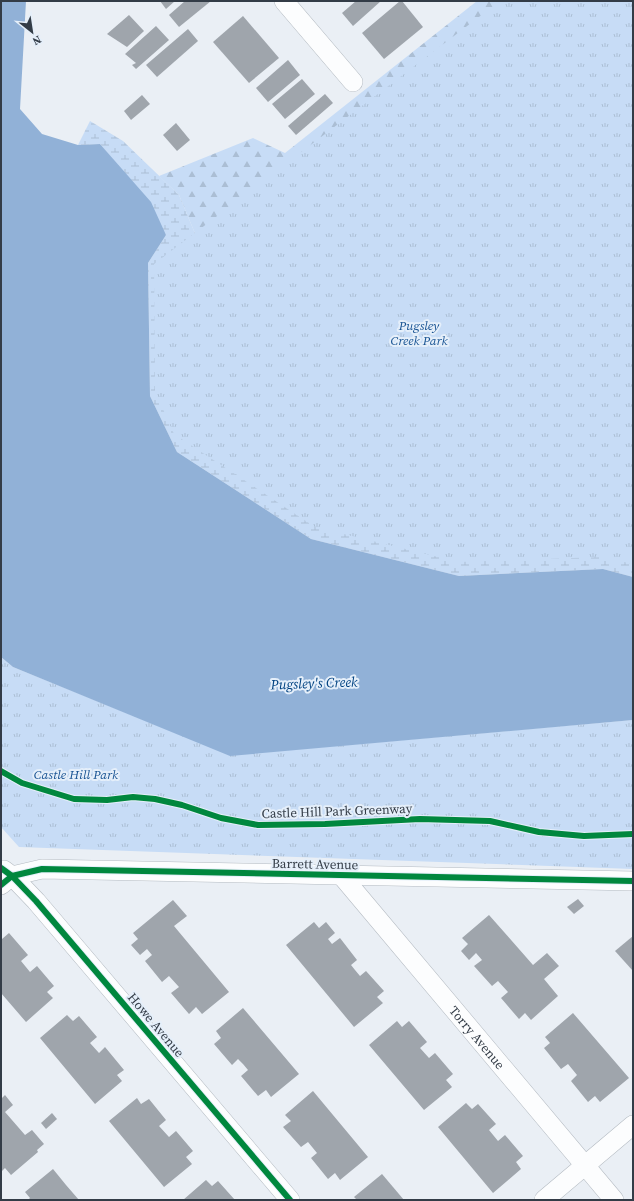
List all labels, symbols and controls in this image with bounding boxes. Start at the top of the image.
north arrow [12,12,52,52]
text: N [30,32,44,49]
park label: Pugsley Creek Park [390,317,448,349]
water label: Pugsley's Creek [269,671,358,695]
park label: Castle Hill Park [34,766,119,783]
street label: Castle Hill Park Greenway [261,800,413,822]
street label: Barrett Avenue [272,855,359,873]
street label: Howe Avenue [124,989,188,1061]
street label: Torry Avenue [446,1002,509,1073]

